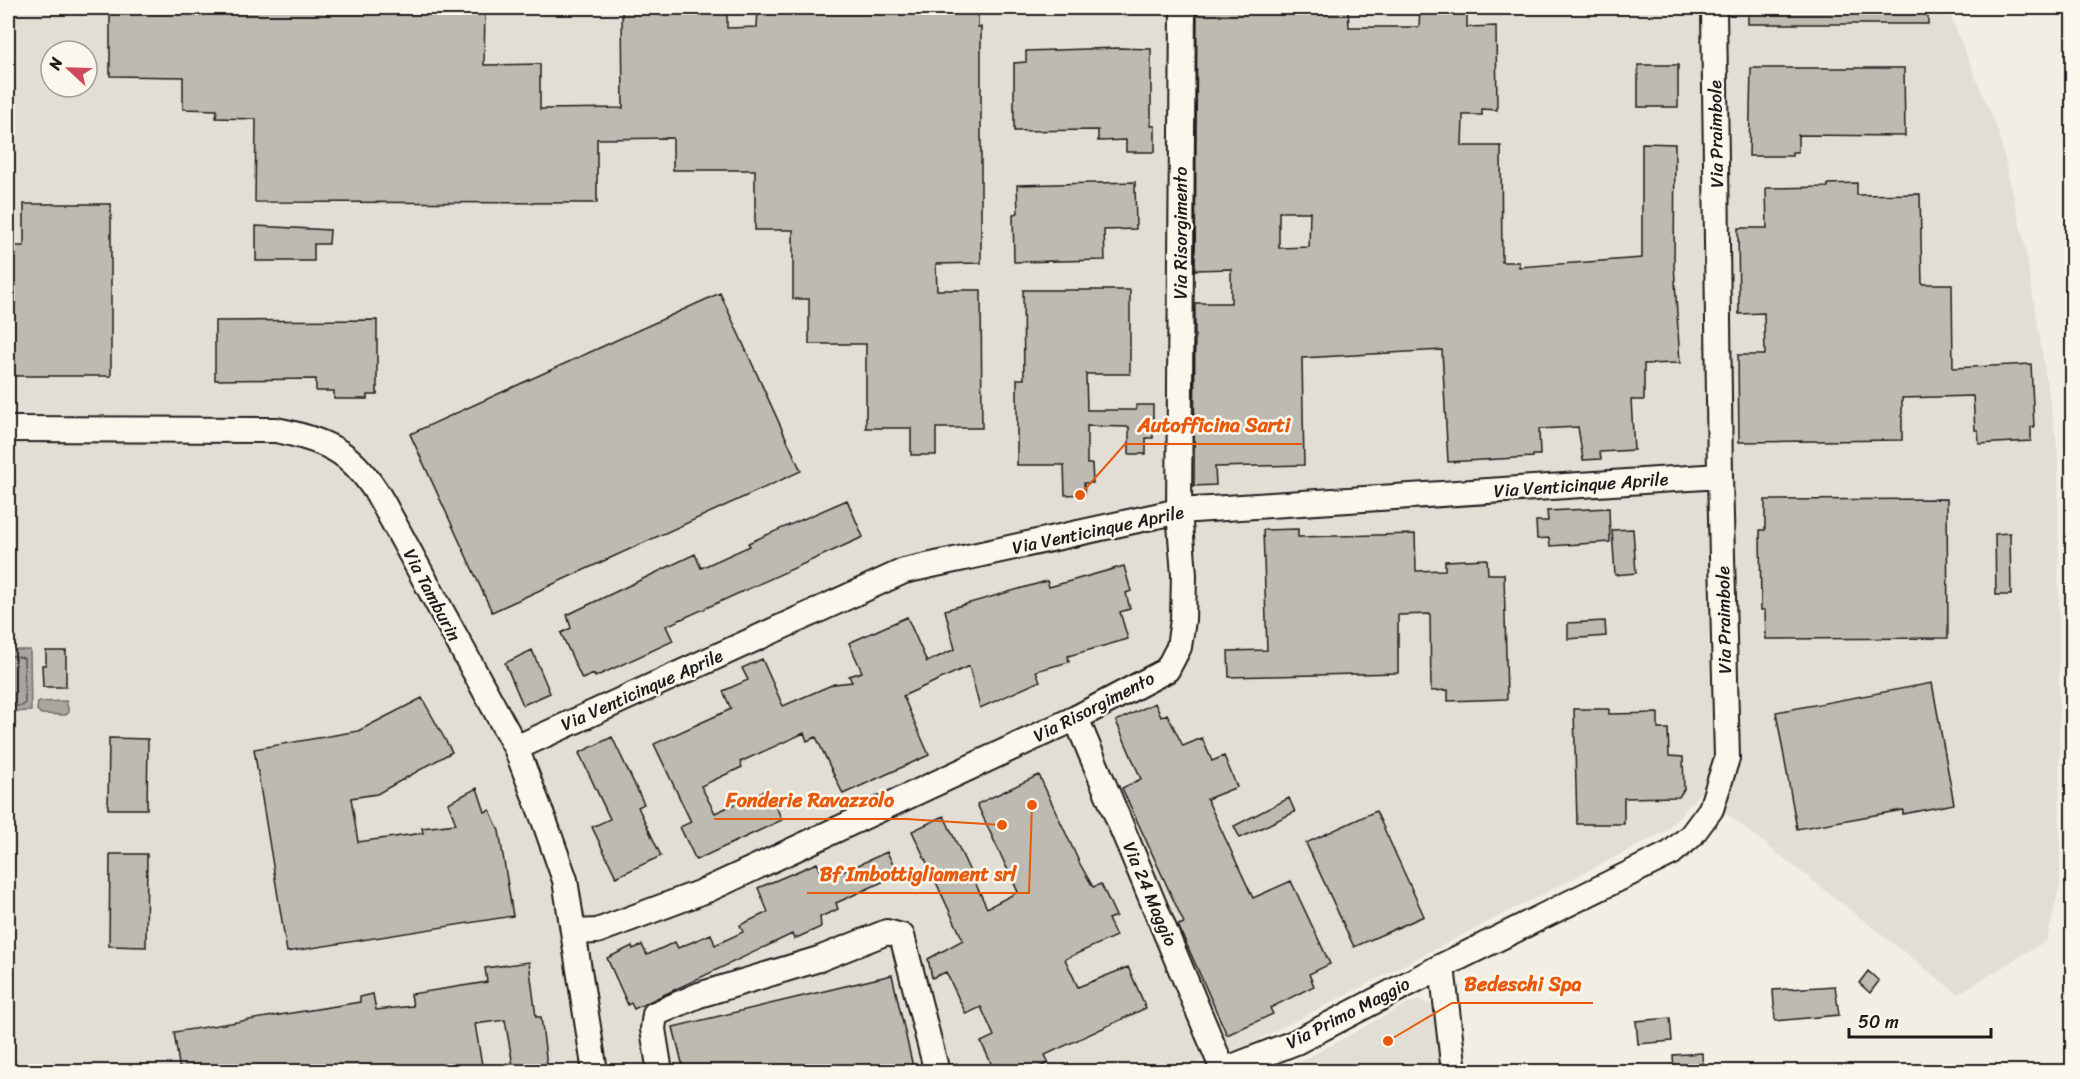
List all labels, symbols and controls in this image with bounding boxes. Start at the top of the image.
north arrow [39,39,99,99]
text: N [40,52,71,75]
street label: Via Praimbole [1699,80,1733,188]
street label: Via Risorgimento [1165,167,1197,299]
callout: Autofficina Sarti [1125,406,1302,444]
text: Autofficina Sarti [1137,408,1292,443]
street label: Via Venticinque Aprile [1493,463,1670,507]
street label: Via Venticinque Aprile [1009,496,1187,564]
street label: Via Tamburin [394,543,470,648]
street label: Via Praimbole [1707,566,1741,674]
street label: Via Venticinque Aprile [556,640,729,740]
street label: Via Risorgimento [1028,663,1160,751]
callout: Fonderie Ravazzolo [714,781,906,819]
text: Fonderie Ravazzolo [725,783,895,818]
street label: Via 24 Maggio [1113,836,1187,952]
callout: Bf Imbottigliament srl [807,855,1029,893]
text: Bf Imbottigliament srl [820,857,1018,892]
callout: Bedeschi Spa [1452,965,1593,1003]
text: Bedeschi Spa [1464,967,1582,1002]
street label: Via Primo Maggio [1280,968,1416,1058]
scale bar [1849,1001,1992,1039]
text: 50 m [1858,1006,1899,1038]

